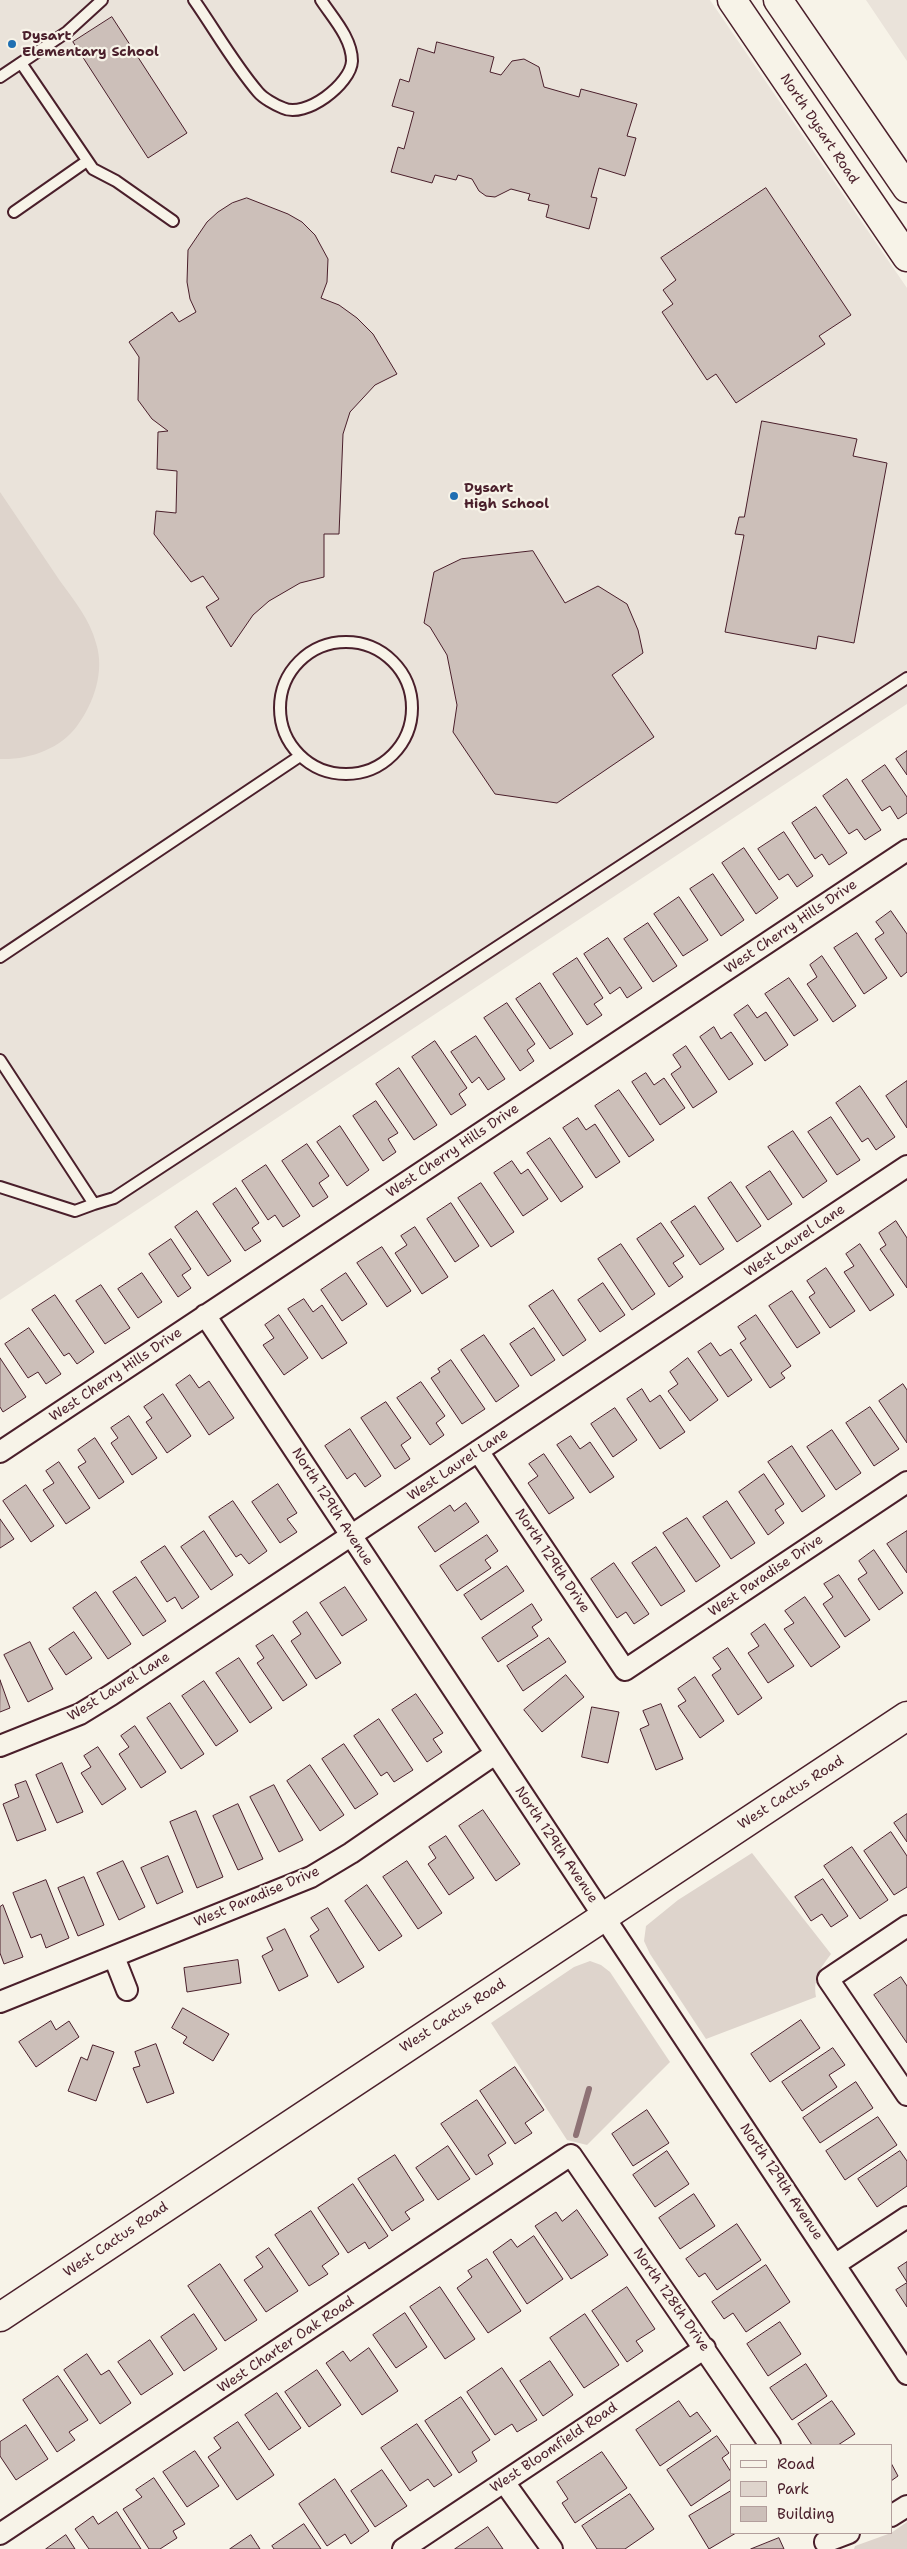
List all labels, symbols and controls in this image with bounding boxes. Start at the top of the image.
place label: Dysart Elementary School [22,28,159,60]
marker: Dysart Elementary School [6,38,18,50]
street label: North Dysart Road [776,71,862,187]
place label: Dysart High School [464,480,549,512]
marker: Dysart High School [448,490,460,502]
street label: West Cherry Hills Drive [721,876,861,978]
street label: West Cherry Hills Drive [383,1100,523,1202]
street label: West Laurel Lane [742,1201,848,1281]
street label: West Cherry Hills Drive [46,1324,186,1426]
street label: West Laurel Lane [405,1425,511,1505]
street label: North 129th Avenue [288,1445,376,1569]
street label: North 129th Drive [511,1506,593,1616]
street label: West Paradise Drive [705,1531,827,1621]
street label: West Laurel Lane [65,1649,173,1725]
street label: West Cactus Road [735,1753,847,1833]
street label: North 129th Avenue [511,1784,601,1906]
street label: West Paradise Drive [192,1863,322,1931]
street label: West Cactus Road [397,1976,509,2056]
street label: North 129th Avenue [736,2121,826,2243]
street label: West Cactus Road [61,2199,171,2281]
street label: North 128th Drive [629,2245,713,2355]
street label: West Charter Oak Road [214,2293,358,2397]
street label: West Bloomfield Road [487,2399,621,2497]
legend [730,2444,892,2534]
text: Road [777,2454,815,2474]
text: Park [777,2479,809,2499]
text: Building [777,2504,834,2524]

